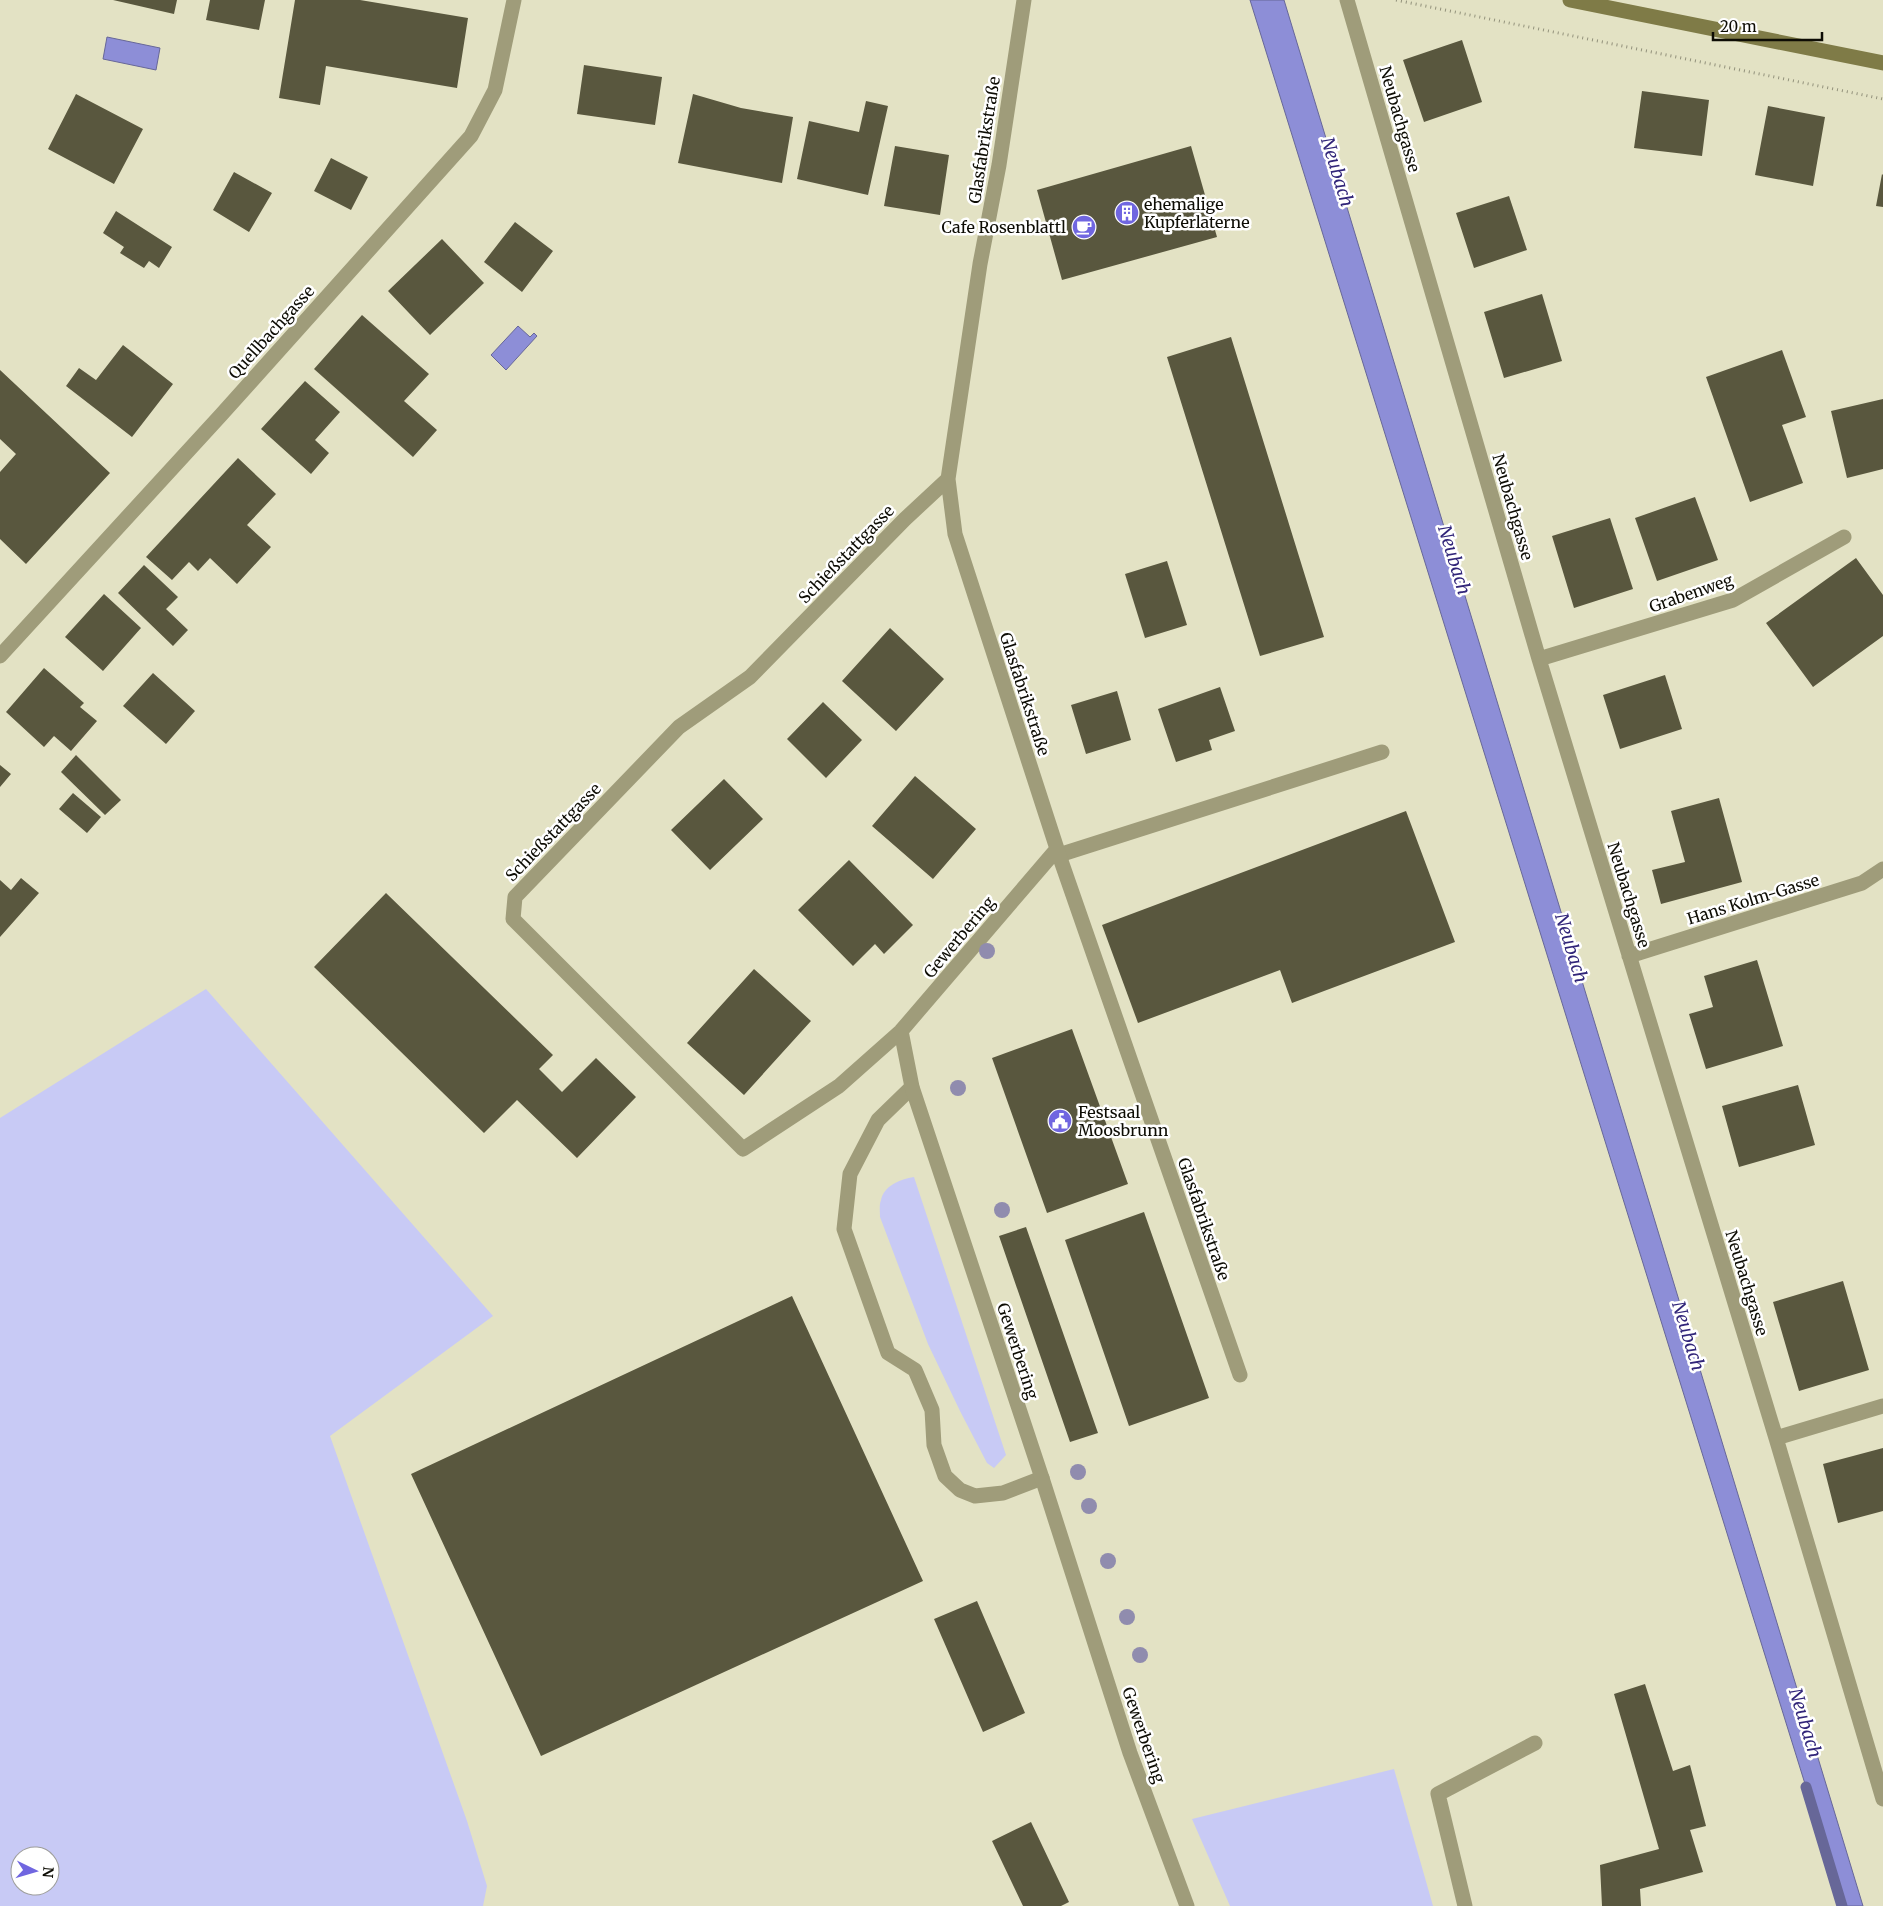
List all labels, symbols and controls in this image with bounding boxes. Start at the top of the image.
scale bar [1713,10,1822,42]
text: 20 m [1720,17,1757,36]
street label: Neubachgasse [1375,64,1425,174]
street label: Glasfabrikstraße [964,75,1004,205]
water label: Neubach [1316,134,1359,210]
place label: ehemalige Kupferlaterne [1144,194,1250,232]
building icon: ehemalige Kupferlaterne [1114,200,1140,226]
cafe icon: Cafe Rosenblattl [1071,214,1097,240]
place label: Cafe Rosenblattl [941,217,1066,237]
street label: Quellbachgasse [224,281,318,383]
street label: Neubachgasse [1488,452,1538,562]
street label: Schießstattgasse [794,501,898,607]
water label: Neubach [1433,522,1476,598]
street label: Grabenweg [1647,569,1736,617]
street label: Glasfabrikstraße [996,630,1054,758]
street label: Schießstattgasse [501,779,605,885]
street label: Neubachgasse [1603,840,1655,950]
street label: Hans Kolm-Gasse [1685,869,1821,929]
street label: Gewerbering [919,892,999,982]
water label: Neubach [1550,910,1593,986]
place label: Festsaal Moosbrunn [1078,1102,1169,1140]
public building icon: Festsaal Moosbrunn [1047,1108,1073,1134]
street label: Glasfabrikstraße [1174,1155,1234,1283]
street label: Neubachgasse [1721,1228,1773,1338]
water label: Neubach [1667,1298,1710,1374]
street label: Gewerbering [993,1300,1043,1402]
street label: Gewerbering [1118,1684,1170,1786]
water label: Neubach [1784,1685,1827,1761]
north arrow [10,1846,60,1896]
text: N [39,1866,57,1878]

